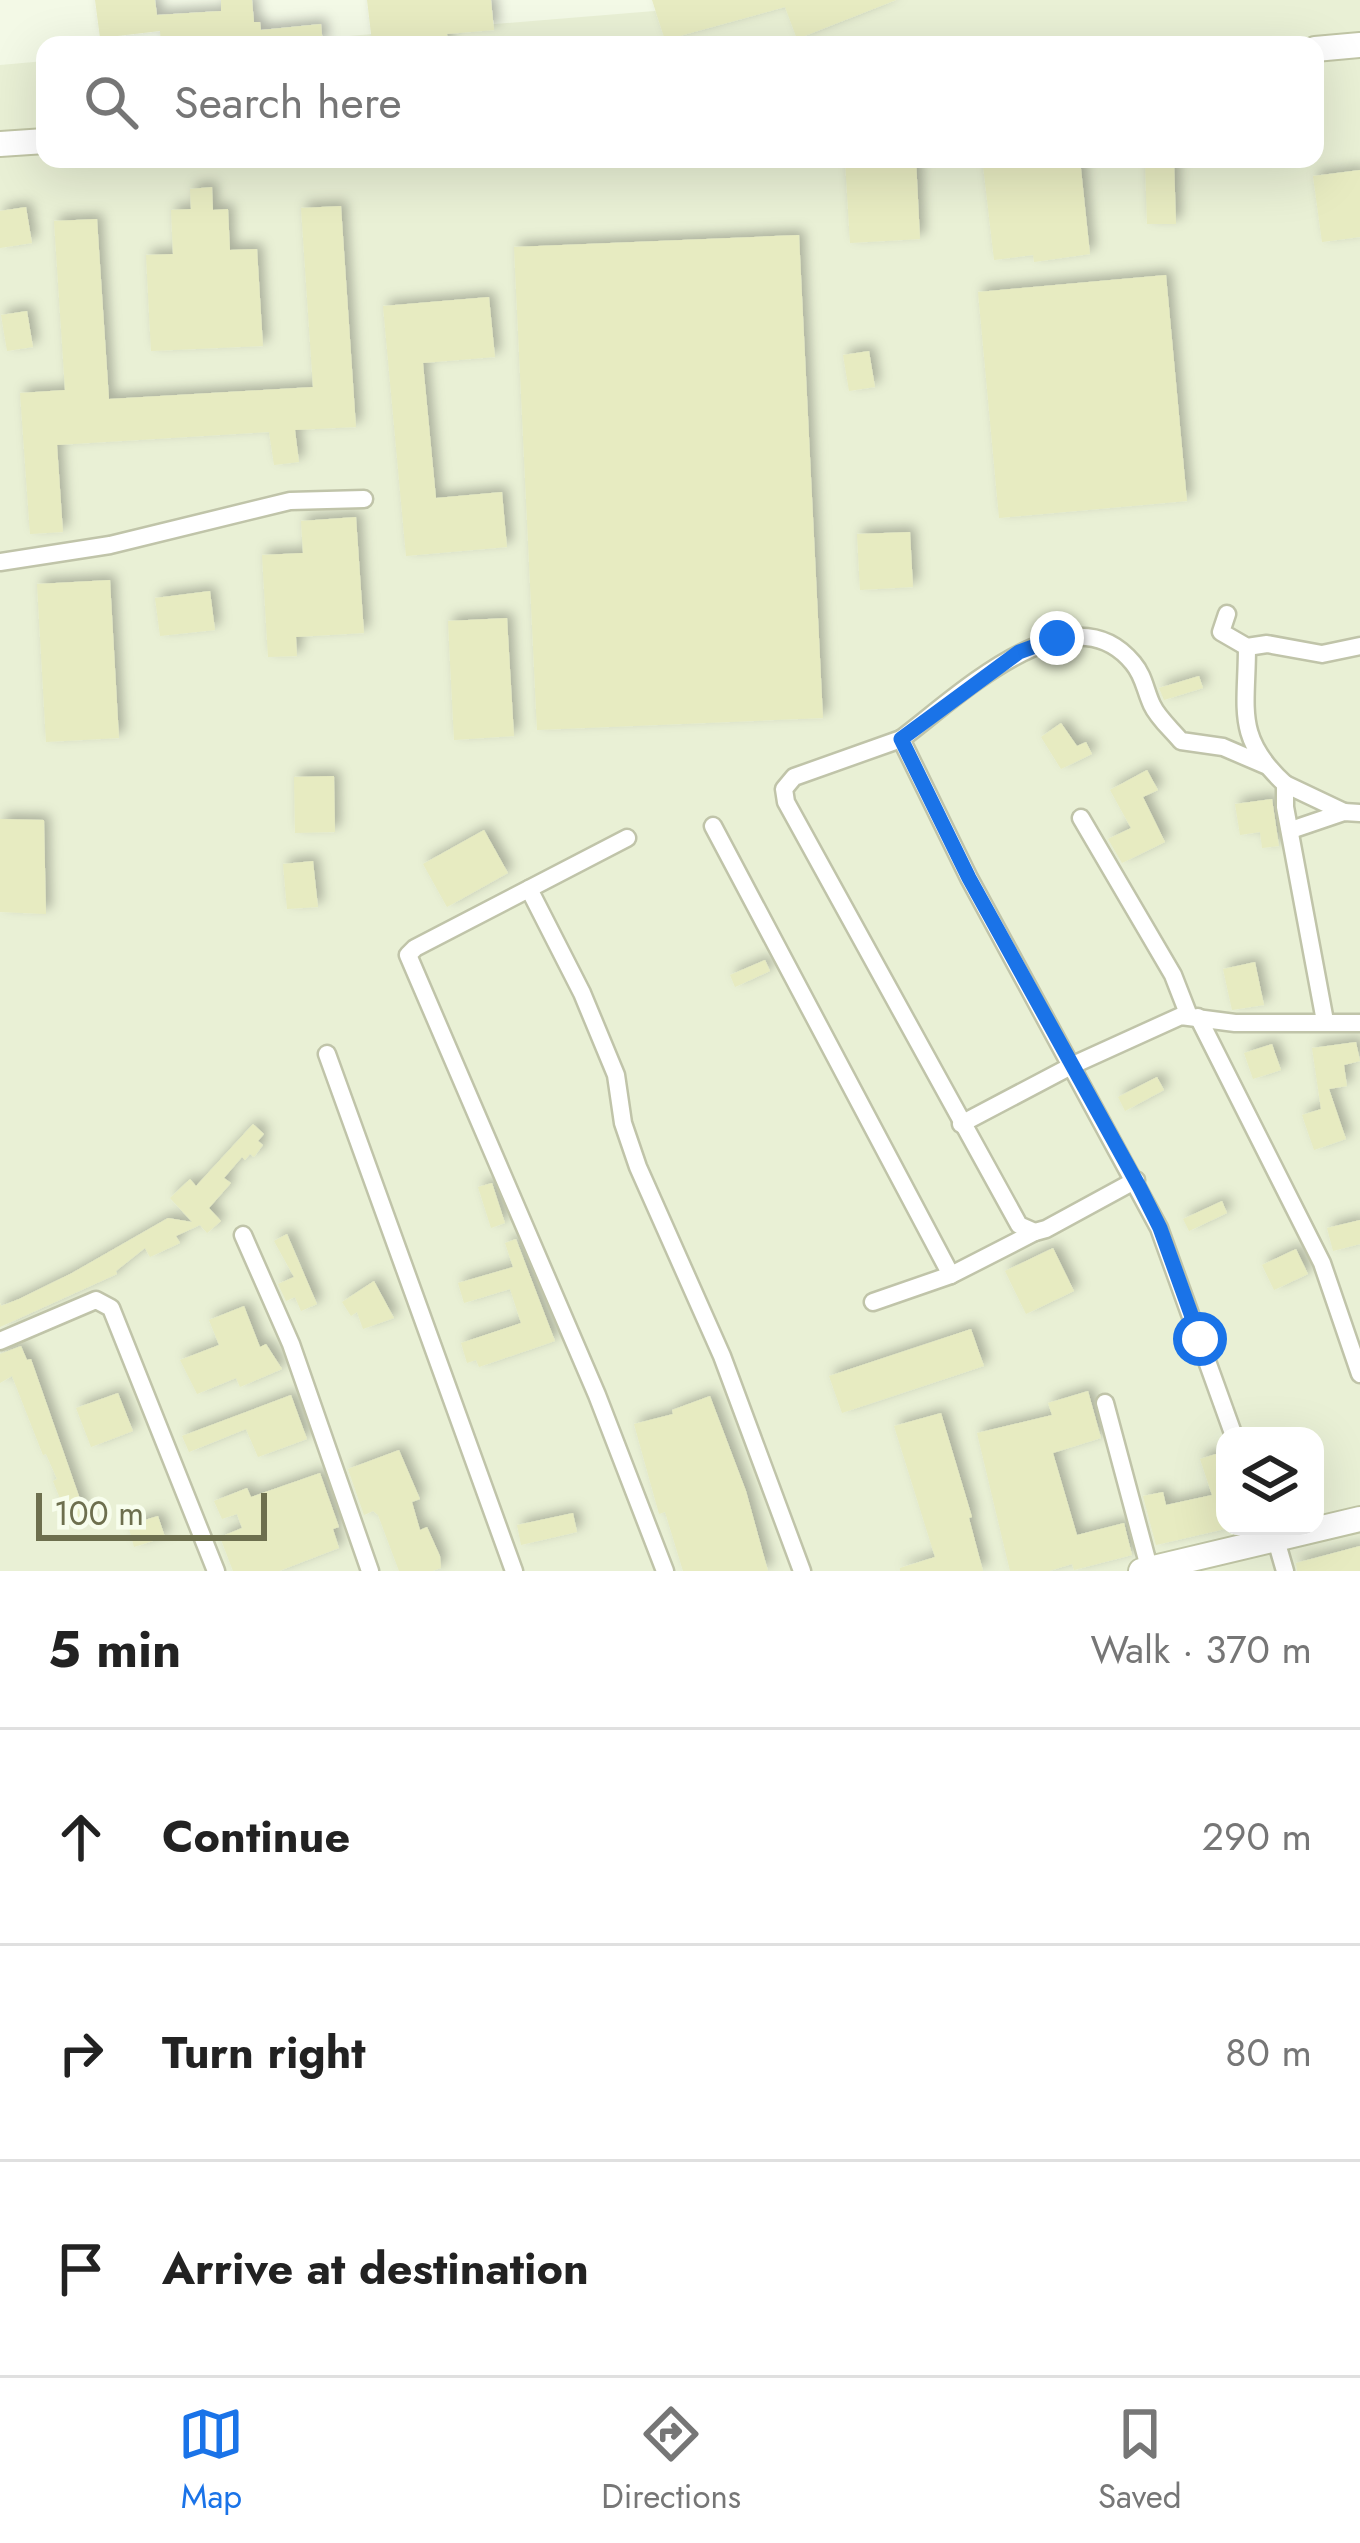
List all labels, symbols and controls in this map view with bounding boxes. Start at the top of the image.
search box [36,36,1324,168]
icon: search [78,69,144,135]
text: Search here [174,70,402,135]
route end [1030,611,1084,665]
route start [1173,1312,1227,1366]
map controls [1216,1427,1324,1535]
button: layers [1216,1427,1324,1535]
scale bar [36,1487,267,1540]
text: 100 m [54,1490,144,1537]
text: 5 min [48,1612,181,1686]
text: Walk · 370 m [1091,1621,1312,1678]
icon: ahead [48,1804,114,1870]
text: Continue [162,1804,350,1869]
text: 290 m [1202,1808,1312,1865]
icon: right [48,2020,114,2086]
text: Turn right [162,2020,366,2085]
text: 80 m [1225,2024,1312,2081]
icon: arrive [48,2236,114,2302]
text: Arrive at destination [162,2236,589,2301]
tab: Map [178,2401,244,2520]
tab: Directions [601,2401,741,2520]
tab: Saved [1098,2401,1182,2520]

